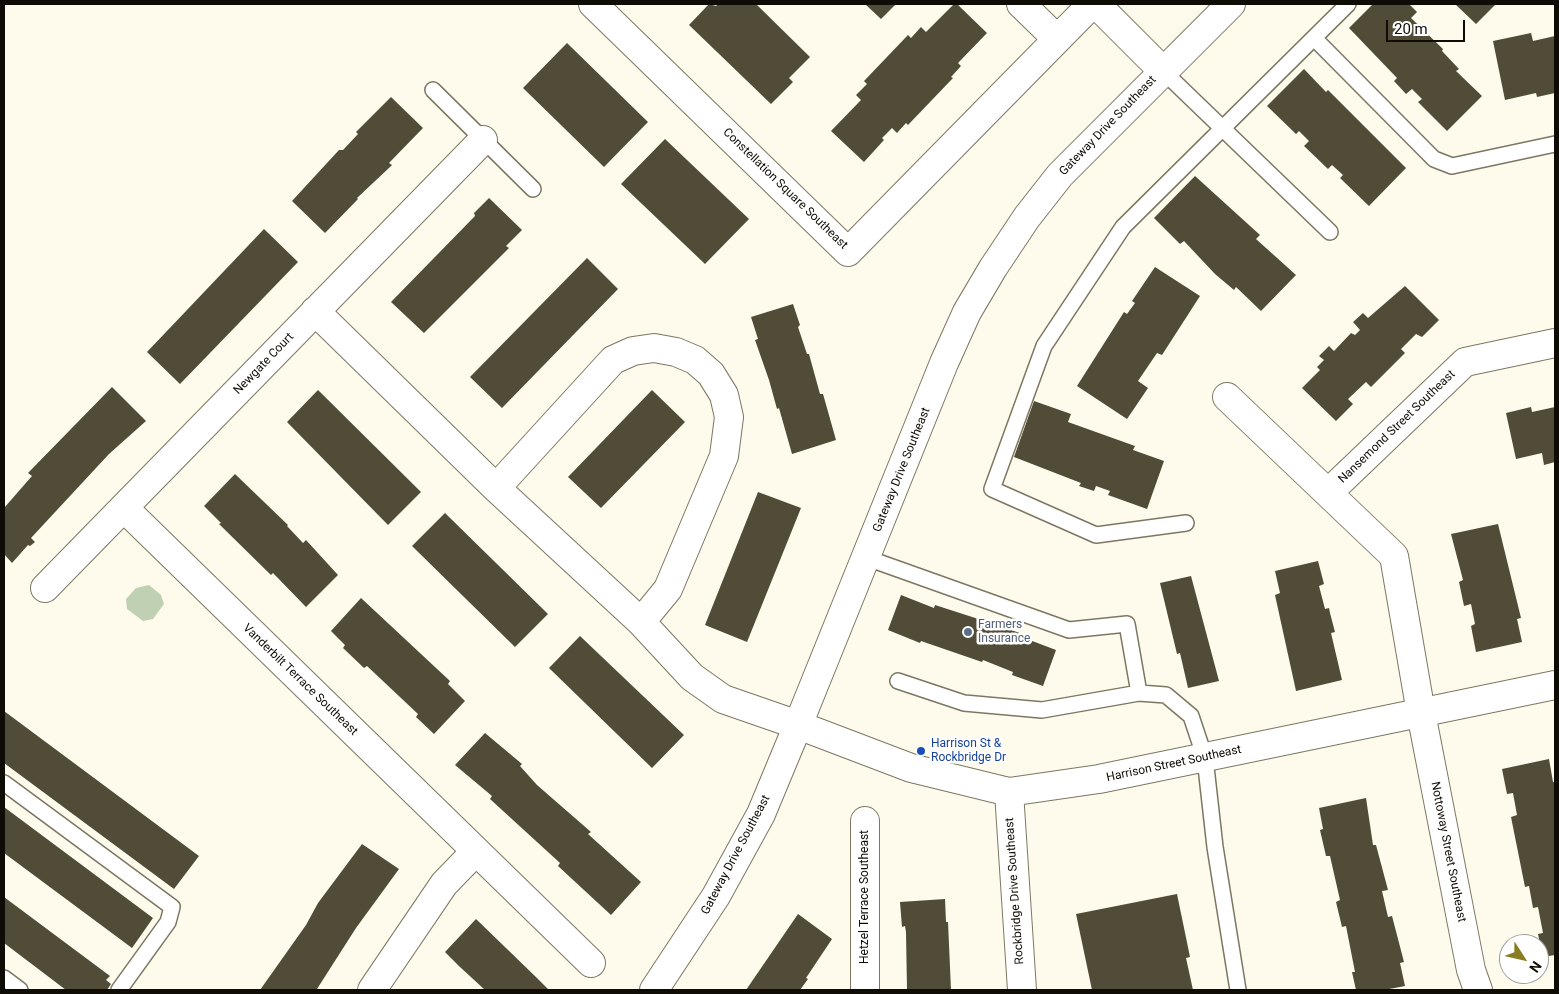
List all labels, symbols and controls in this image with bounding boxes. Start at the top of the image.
scale bar [1389,10,1468,42]
text: 20 m [1394,20,1428,38]
street label: Gateway Drive Southeast [1057,73,1159,179]
street label: Constellation Square Southeast [720,125,850,253]
street label: Newgate Court [231,330,297,398]
street label: Nansemond Street Southeast [1336,367,1458,487]
street label: Gateway Drive Southeast [870,406,934,534]
place label: Farmers Insurance [978,618,1030,646]
street label: Vanderbilt Terrace Southeast [239,621,361,739]
marker: Farmers Insurance [962,626,974,638]
place label: Harrison St & Rockbridge Dr [931,737,1006,765]
street label: Harrison Street Southeast [1105,743,1243,785]
marker: Harrison St & Rockbridge Dr [915,745,927,757]
street label: Nottoway Street Southeast [1427,781,1469,923]
street label: Gateway Drive Southeast [698,793,774,917]
street label: Rockbridge Drive Southeast [1003,817,1027,965]
street label: Hetzel Terrace Southeast [858,830,872,964]
north arrow [1499,934,1549,984]
text: N [1526,958,1545,976]

